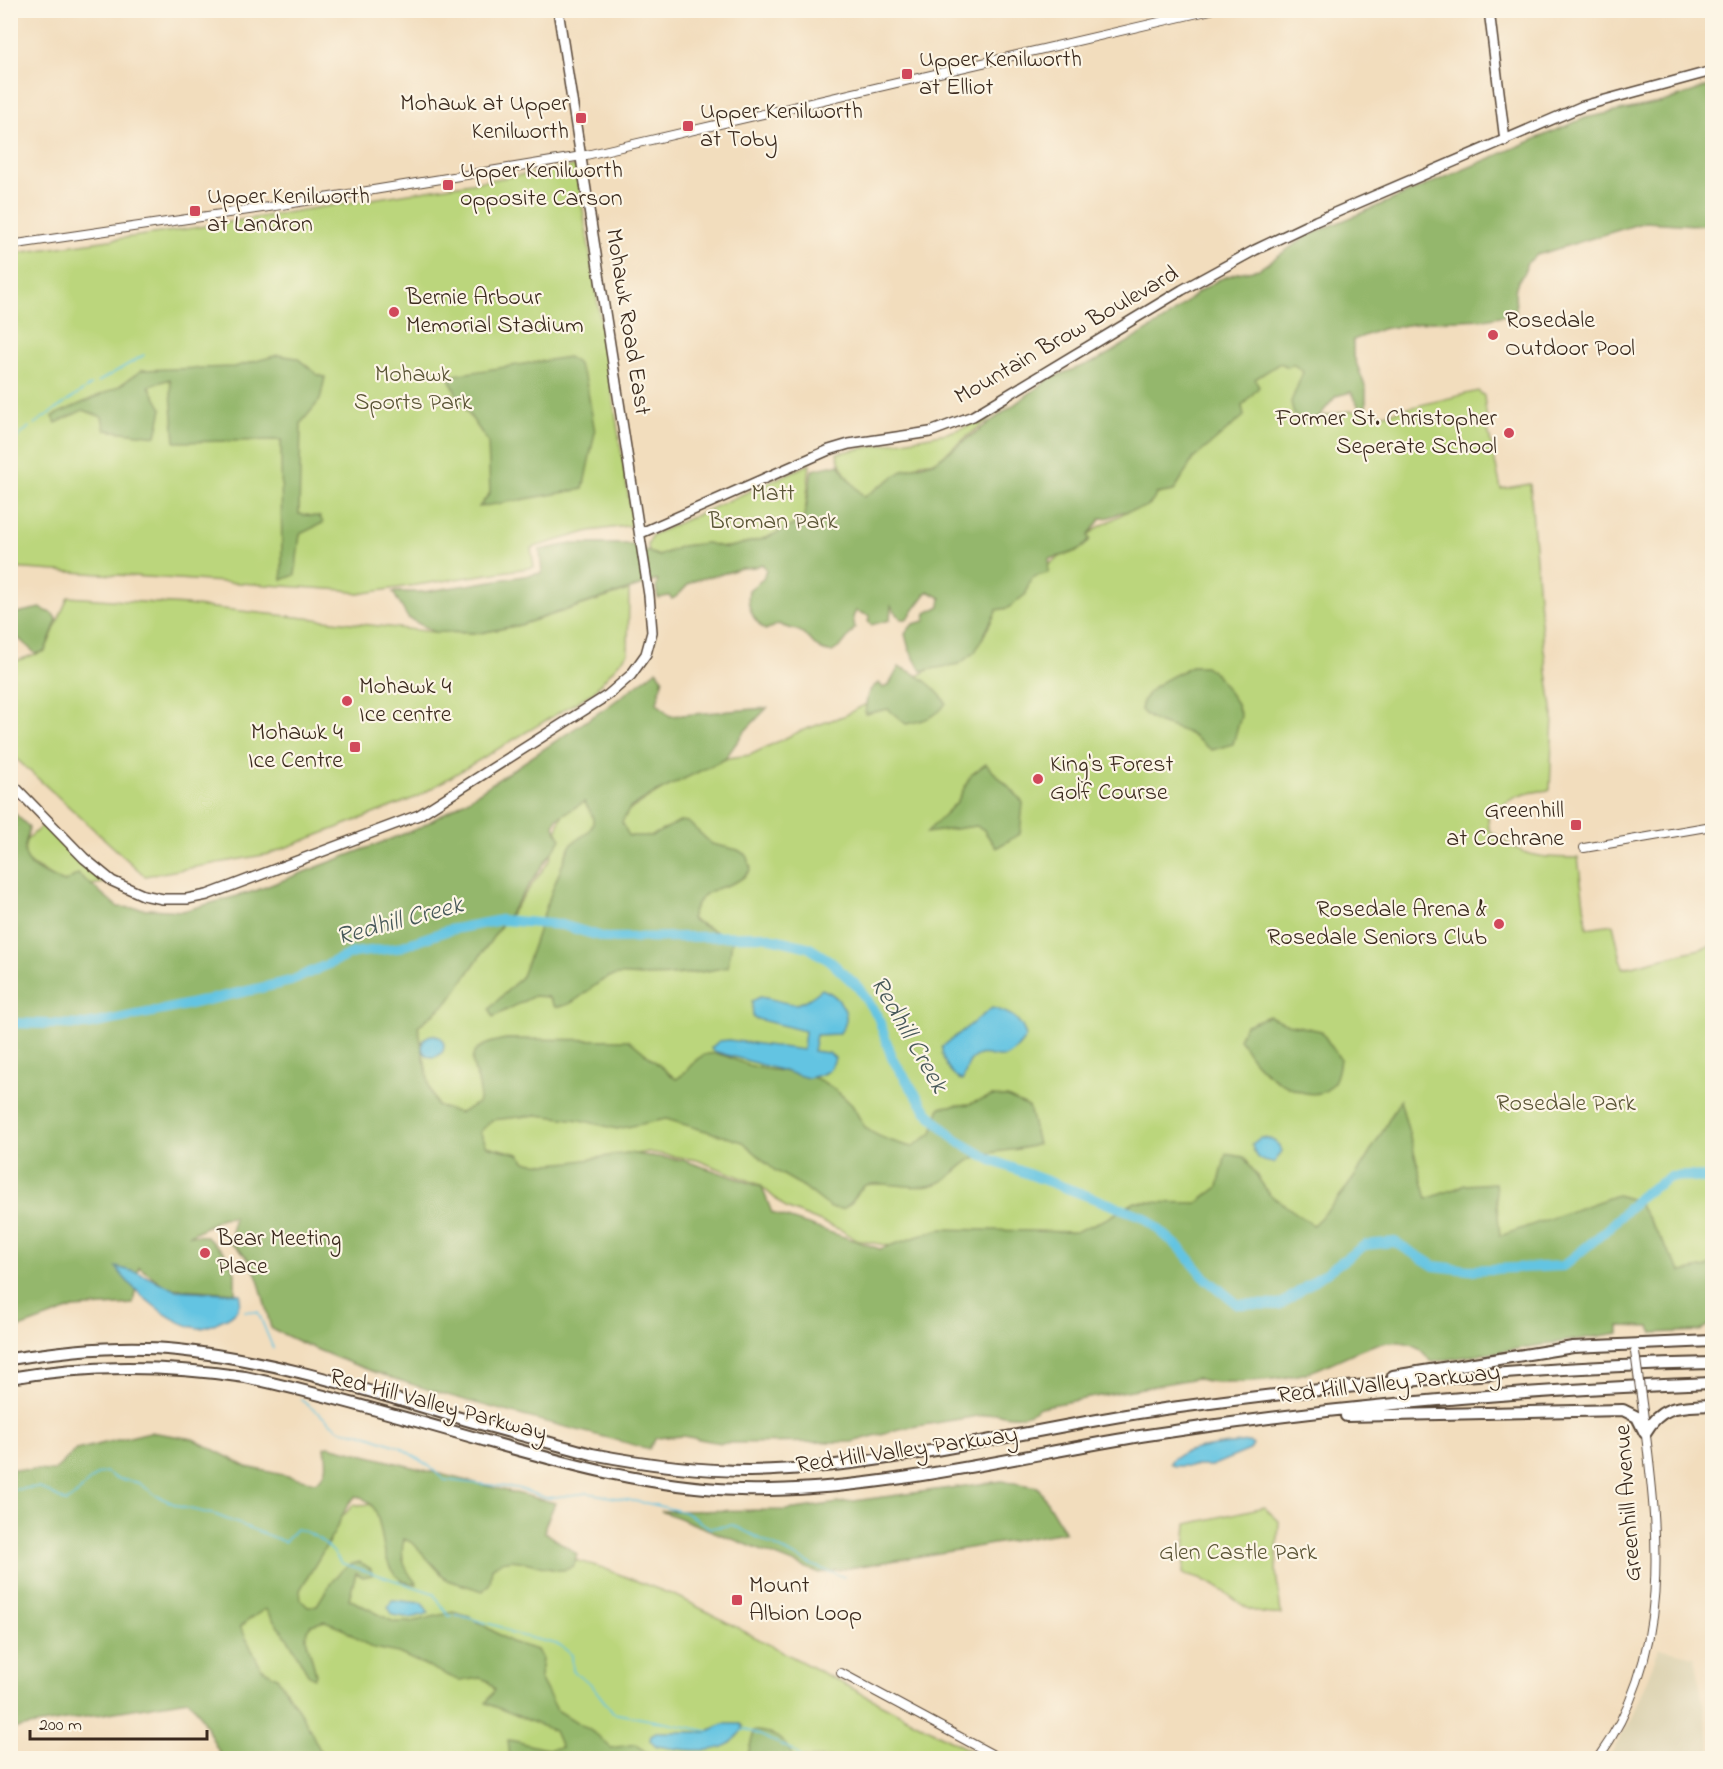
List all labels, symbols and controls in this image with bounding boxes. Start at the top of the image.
place label: Upper Kenilworth at Elliot [919,43,1082,106]
marker: Upper Kenilworth at Elliot [900,67,914,81]
place label: Mohawk at Upper Kenilworth [400,87,570,150]
place label: Upper Kenilworth at Toby [700,95,863,159]
marker: Mohawk at Upper Kenilworth [574,111,588,125]
marker: Upper Kenilworth at Toby [681,119,695,133]
place label: Upper Kenilworth opposite Carson [460,154,623,217]
marker: Upper Kenilworth opposite Carson [441,178,455,192]
place label: Upper Kenilworth at Landron [207,180,370,243]
marker: Upper Kenilworth at Landron [188,204,202,218]
street label: Mohawk Road East [595,226,659,418]
street label: Mountain Brow Boulevard [948,257,1186,415]
place label: Bernie Arbour Memorial Stadium [405,281,584,344]
place label: Rosedale Outdoor Pool [1505,304,1635,367]
marker: Bernie Arbour Memorial Stadium [387,305,401,319]
marker: Rosedale Outdoor Pool [1486,328,1500,342]
park label: Mohawk Sports Park [354,358,472,421]
place label: Former St. Christopher Seperate School [1274,402,1498,465]
marker: Former St. Christopher Seperate School [1502,426,1516,440]
park label: Matt Broman Park [708,477,838,540]
place label: Mohawk 4 Ice centre [359,670,452,733]
marker: Mohawk 4 Ice centre [340,694,354,708]
place label: Mohawk 4 Ice Centre [248,716,343,779]
marker: Mohawk 4 Ice Centre [348,740,362,754]
place label: King's Forest Golf Course [1050,748,1174,811]
marker: King's Forest Golf Course [1031,772,1045,786]
place label: Greenhill at Cochrane [1446,794,1564,857]
marker: Greenhill at Cochrane [1569,818,1583,832]
water label: Redhill Creek [332,886,469,957]
place label: Rosedale Arena & Rosedale Seniors Club [1267,893,1487,956]
marker: Rosedale Arena & Rosedale Seniors Club [1492,917,1506,931]
water label: Redhill Creek [859,969,958,1102]
park label: Rosedale Park [1496,1087,1636,1122]
place label: Bear Meeting Place [216,1222,341,1285]
marker: Bear Meeting Place [198,1246,212,1260]
street label: Red Hill Valley Parkway [1276,1356,1502,1415]
street label: Red Hill Valley Parkway [325,1360,551,1453]
street label: Red Hill Valley Parkway [794,1418,1020,1485]
street label: Greenhill Avenue [1606,1423,1652,1583]
park label: Glen Castle Park [1159,1536,1318,1571]
place label: Mount Albion Loop [749,1569,862,1632]
marker: Mount Albion Loop [730,1593,744,1607]
scale bar [30,1703,207,1741]
text: 200 m [39,1713,82,1739]

